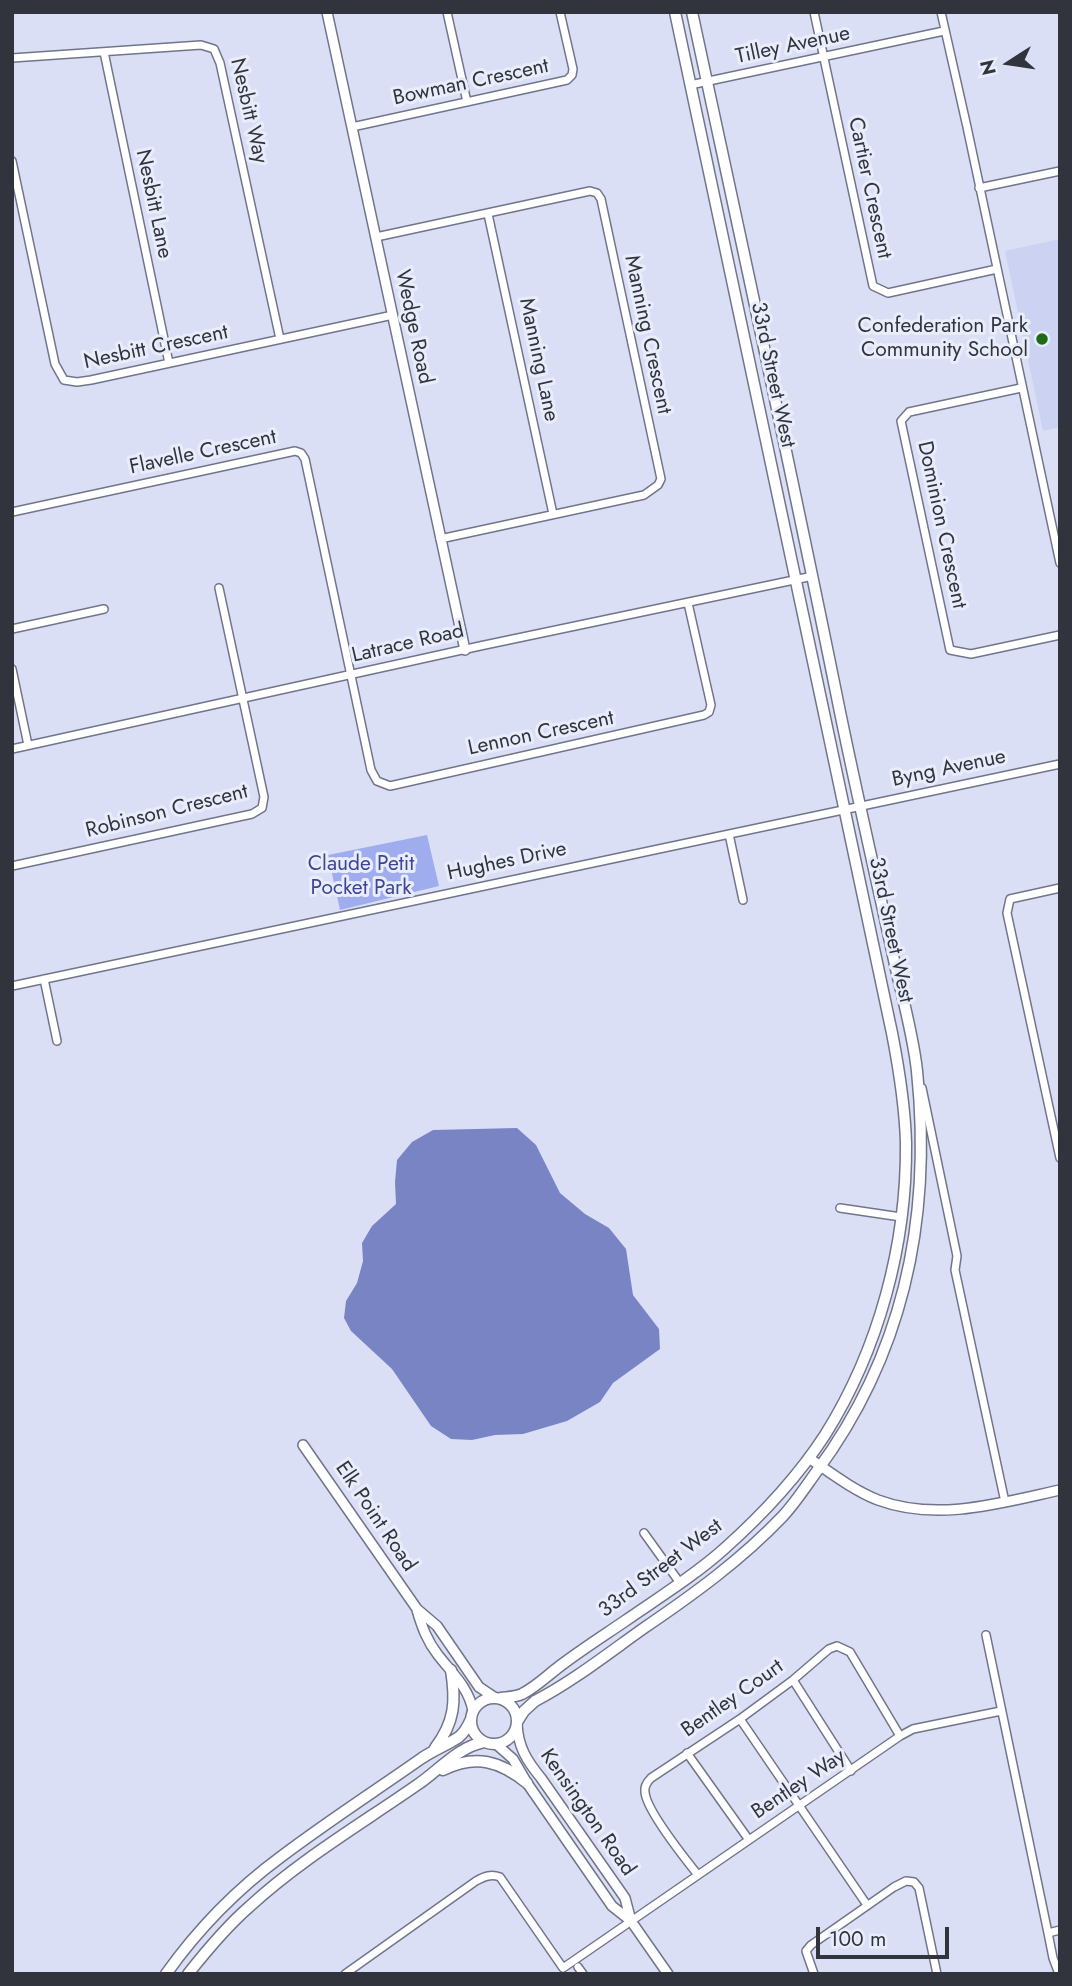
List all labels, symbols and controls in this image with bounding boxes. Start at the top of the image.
street label: Tilley Avenue [733,22,853,70]
north arrow [974,28,1044,98]
street label: Bowman Crescent [391,54,551,112]
street label: Nesbitt Way [224,56,272,166]
text: N [973,57,1003,78]
street label: Cartier Crescent [842,115,896,261]
street label: Nesbitt Lane [129,147,177,261]
street label: Manning Crescent [618,253,676,417]
street label: Wedge Road [389,268,437,386]
street label: Manning Lane [513,296,563,424]
street label: 33rd Street West [744,300,800,450]
place label: Confederation Park Community School [858,314,1028,364]
street label: Nesbitt Crescent [82,320,230,376]
marker: Confederation Park Community School [1034,331,1050,347]
street label: Flavelle Crescent [127,425,279,481]
street label: Dominion Crescent [911,439,971,611]
street label: Latrace Road [349,619,467,669]
street label: Lennon Crescent [466,706,616,762]
street label: Byng Avenue [890,745,1008,793]
street label: Robinson Crescent [83,780,251,844]
street label: Hughes Drive [445,837,569,887]
park label: Claude Petit Pocket Park [308,852,414,902]
street label: 33rd Street West [862,855,918,1005]
street label: Elk Point Road [329,1457,421,1577]
street label: 33rd Street West [594,1514,728,1624]
street label: Bentley Court [677,1655,789,1743]
street label: Kensington Road [534,1745,640,1881]
street label: Bentley Way [747,1745,851,1825]
scale bar [820,1912,953,1956]
text: 100 m [829,1924,886,1954]

